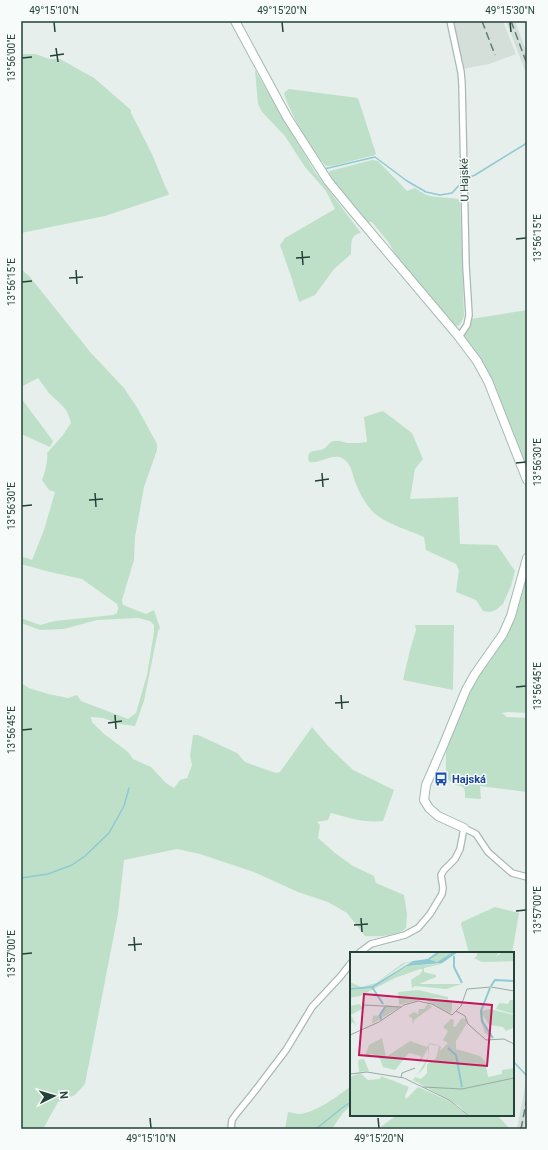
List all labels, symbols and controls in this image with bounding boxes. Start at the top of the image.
text: 49°15'10"N [29,5,79,16]
text: 49°15'20"N [257,5,307,16]
text: 49°15'30"N [485,5,535,16]
text: 13°56'00"E [6,34,17,82]
street label: U Hajské [458,158,471,202]
text: 13°56'15"E [532,214,543,262]
text: 13°56'15"E [6,258,17,306]
text: 13°56'30"E [532,438,543,486]
text: 13°56'30"E [6,482,17,530]
text: 13°56'45"E [532,662,543,710]
text: 13°56'45"E [6,706,17,754]
bus stop icon: Hajská [433,771,449,787]
place label: Hajská [452,773,486,786]
text: 13°57'00"E [532,886,543,934]
text: 13°57'00"E [6,930,17,978]
inset map [350,952,514,1116]
north arrow [34,1076,74,1116]
text: N [57,1091,70,1100]
text: 49°15'10"N [126,1133,176,1144]
text: 49°15'20"N [354,1133,404,1144]

